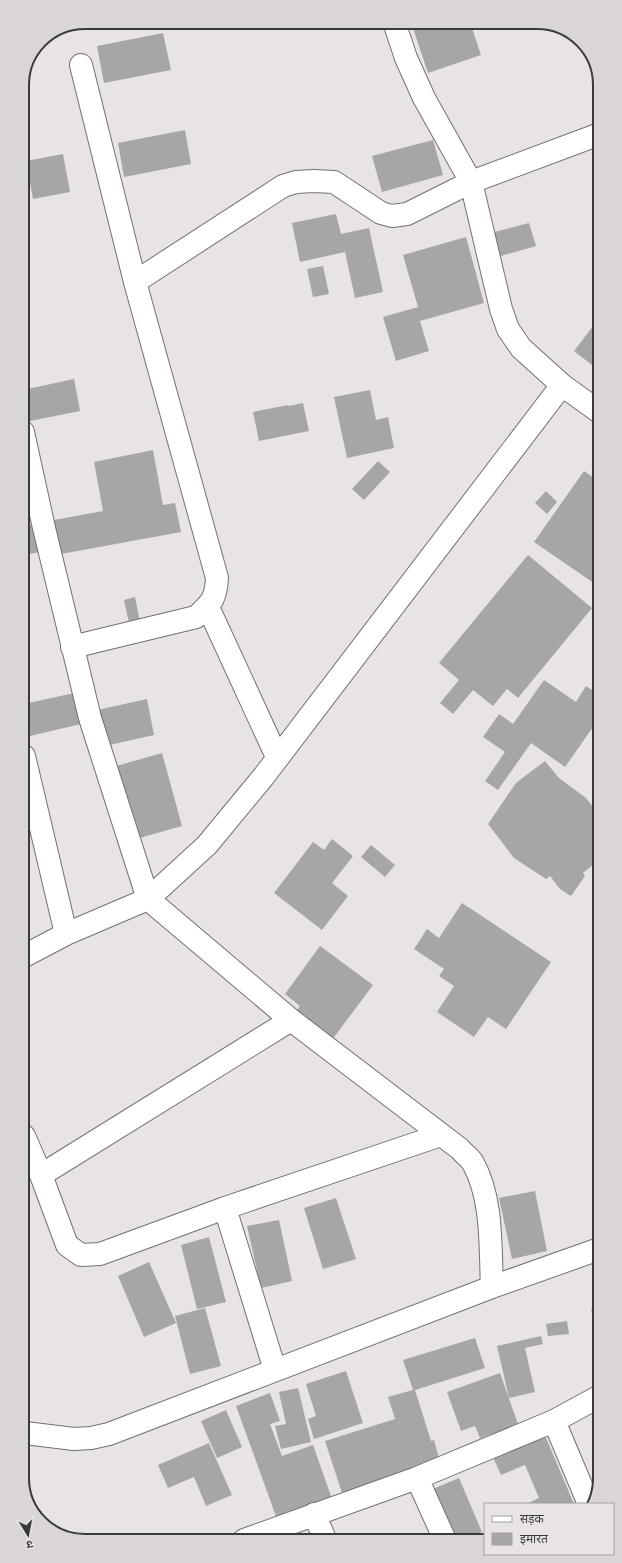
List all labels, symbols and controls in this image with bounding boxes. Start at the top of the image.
legend [484,1503,614,1555]
text: सड़क [520,1513,545,1526]
north arrow [8,1515,48,1555]
text: इमारत [520,1533,549,1546]
text: उ [25,1538,34,1550]

